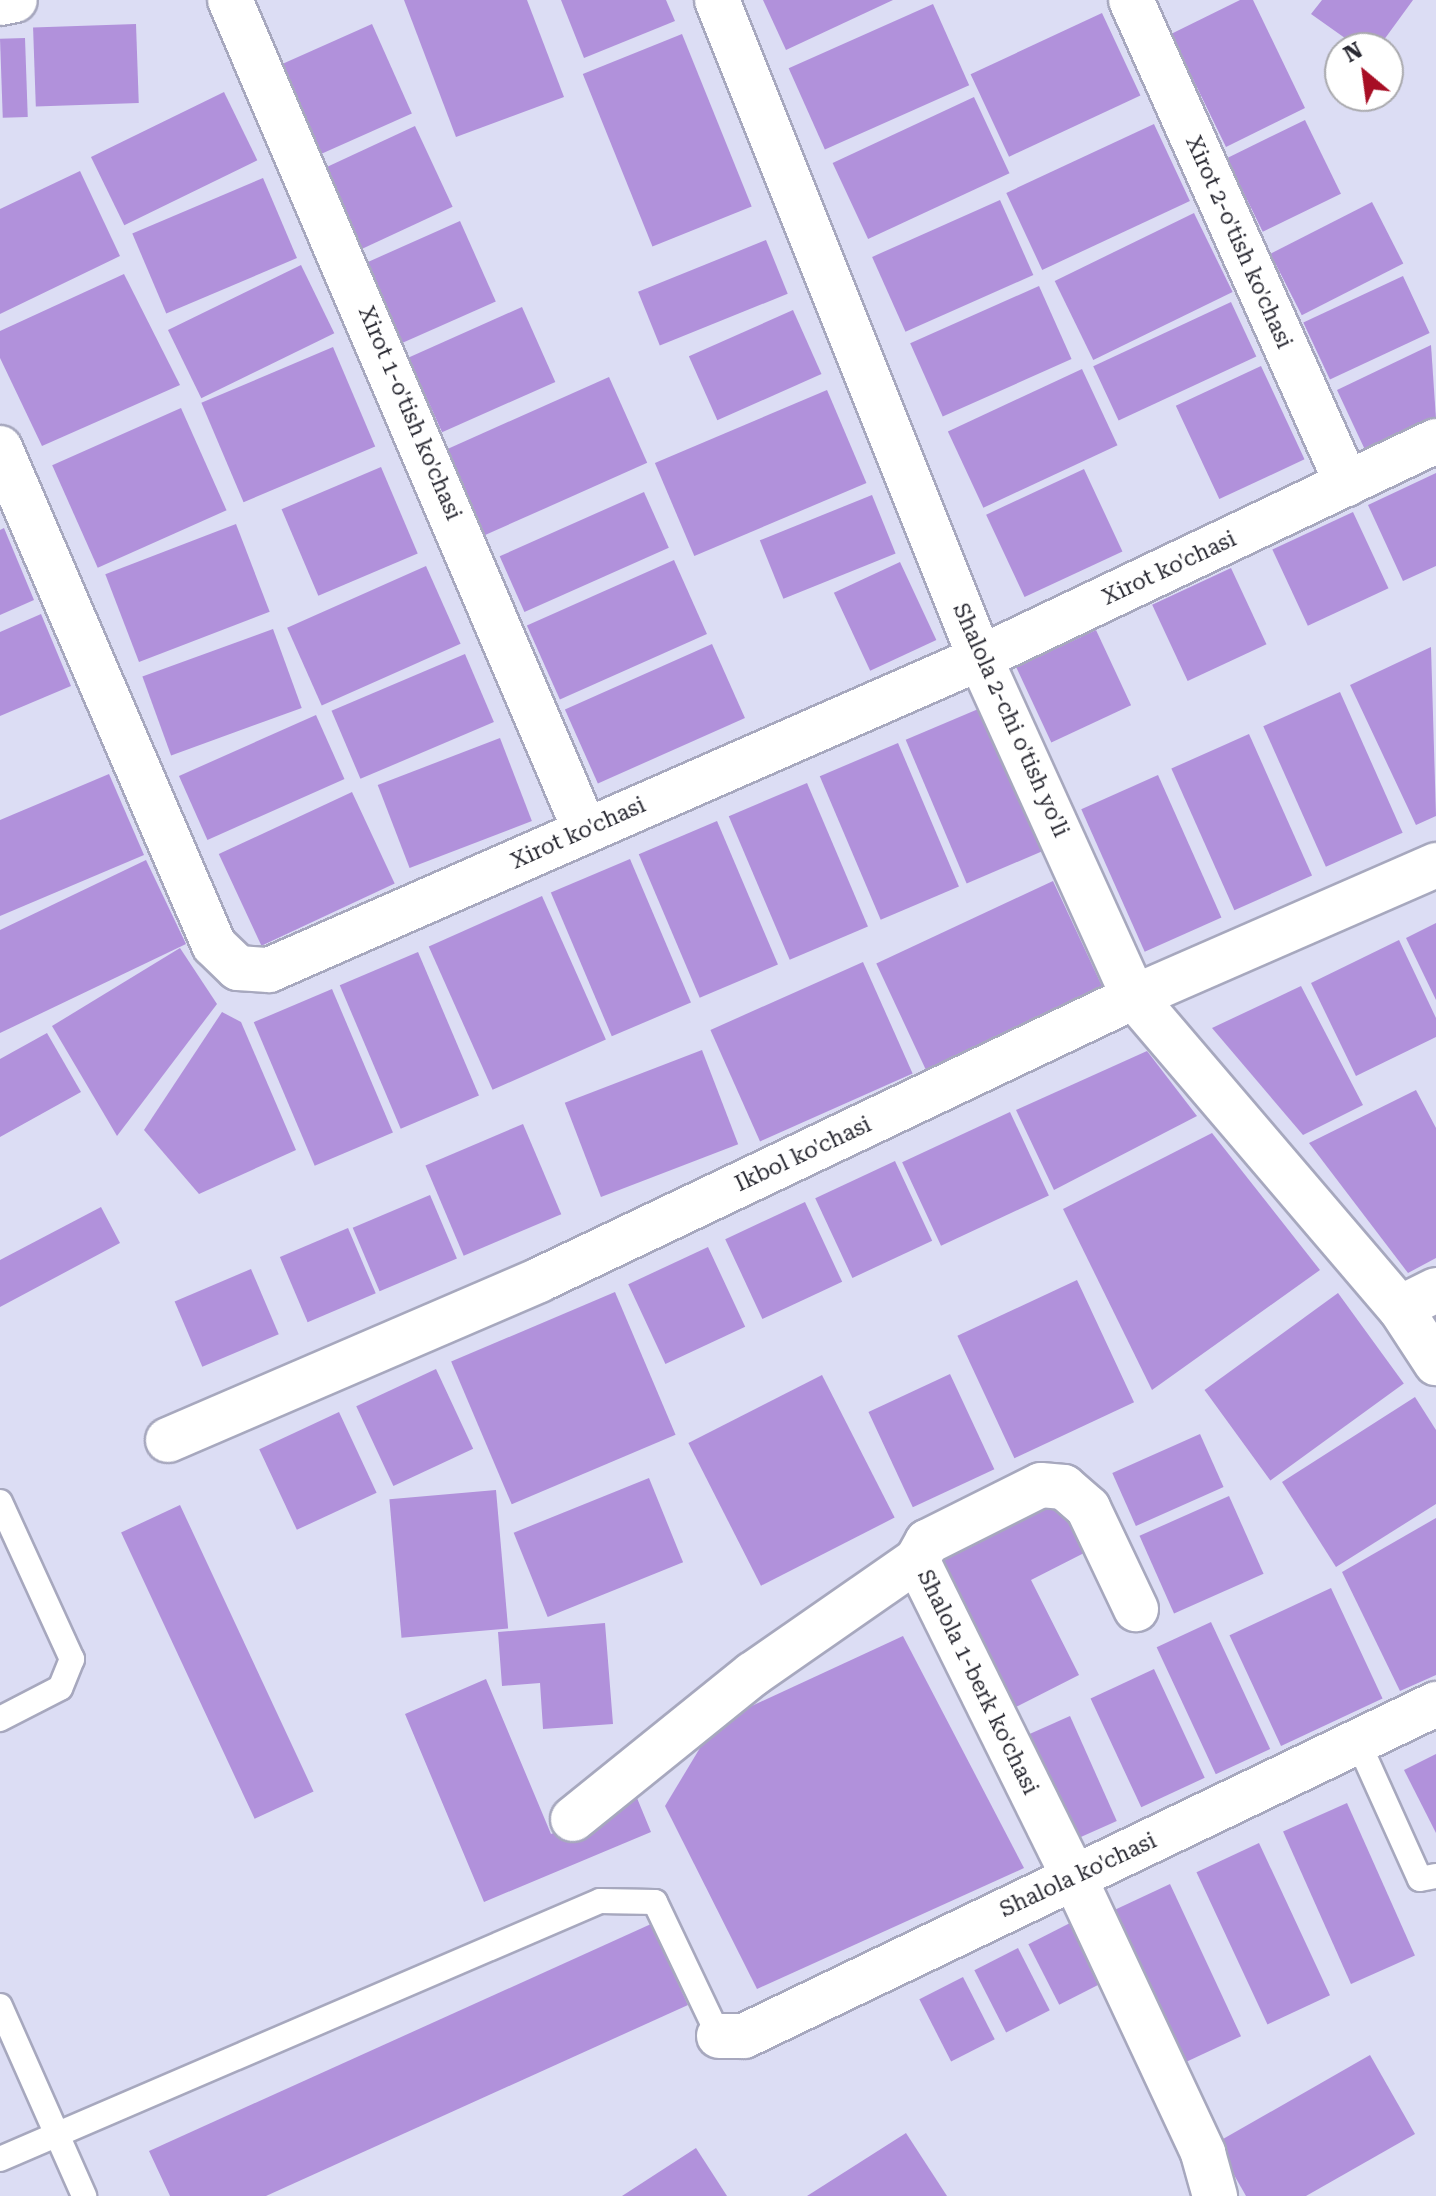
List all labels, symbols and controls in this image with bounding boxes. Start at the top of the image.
north arrow [1324,32,1404,112]
text: N [1340,37,1367,67]
street label: Xirot 2-o'tish ko'chasi [1180,132,1298,352]
street label: Xirot 1-o'tish ko'chasi [353,302,467,524]
street label: Xirot ko'chasi [1098,525,1240,611]
street label: Shalola 2-chi o'tish yo'li [947,599,1075,841]
street label: Xirot ko'chasi [506,791,650,875]
street label: Ikbol ko'chasi [731,1111,875,1197]
street label: Shalola 1-berk ko'chasi [912,1565,1044,1799]
street label: Shalola ko'chasi [995,1827,1161,1923]

